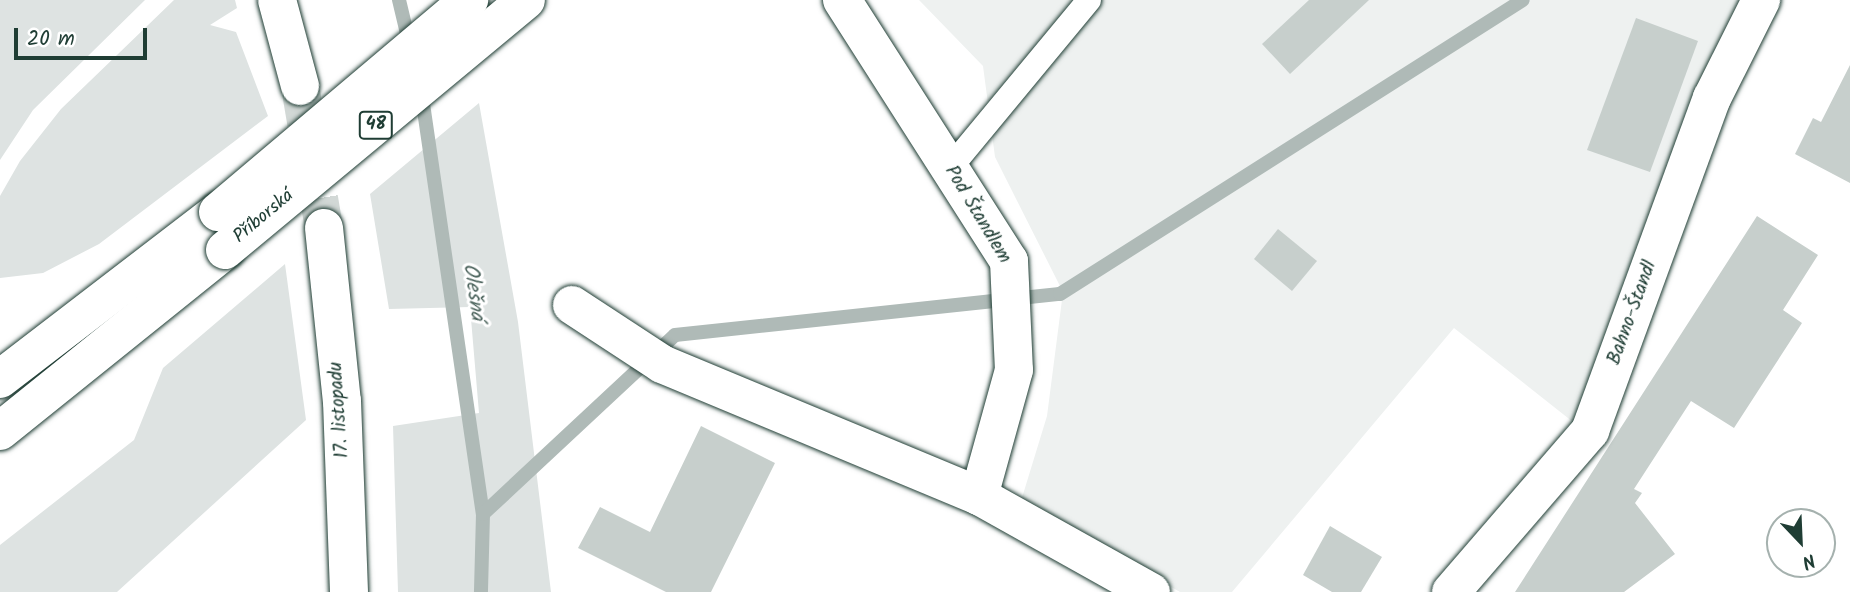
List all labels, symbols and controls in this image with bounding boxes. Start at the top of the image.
scale bar [18,14,150,58]
text: 20 m [27,23,75,56]
road number: 48 [358,110,394,140]
street label: Pod Štandlem [939,162,1015,268]
street label: Příborská [229,185,299,249]
street label: Bahno-Štandl [1604,258,1662,368]
water label: Olešná [457,262,489,322]
street label: 17. listopadu [325,361,355,459]
north arrow [1766,508,1836,578]
text: N [1797,544,1820,577]

